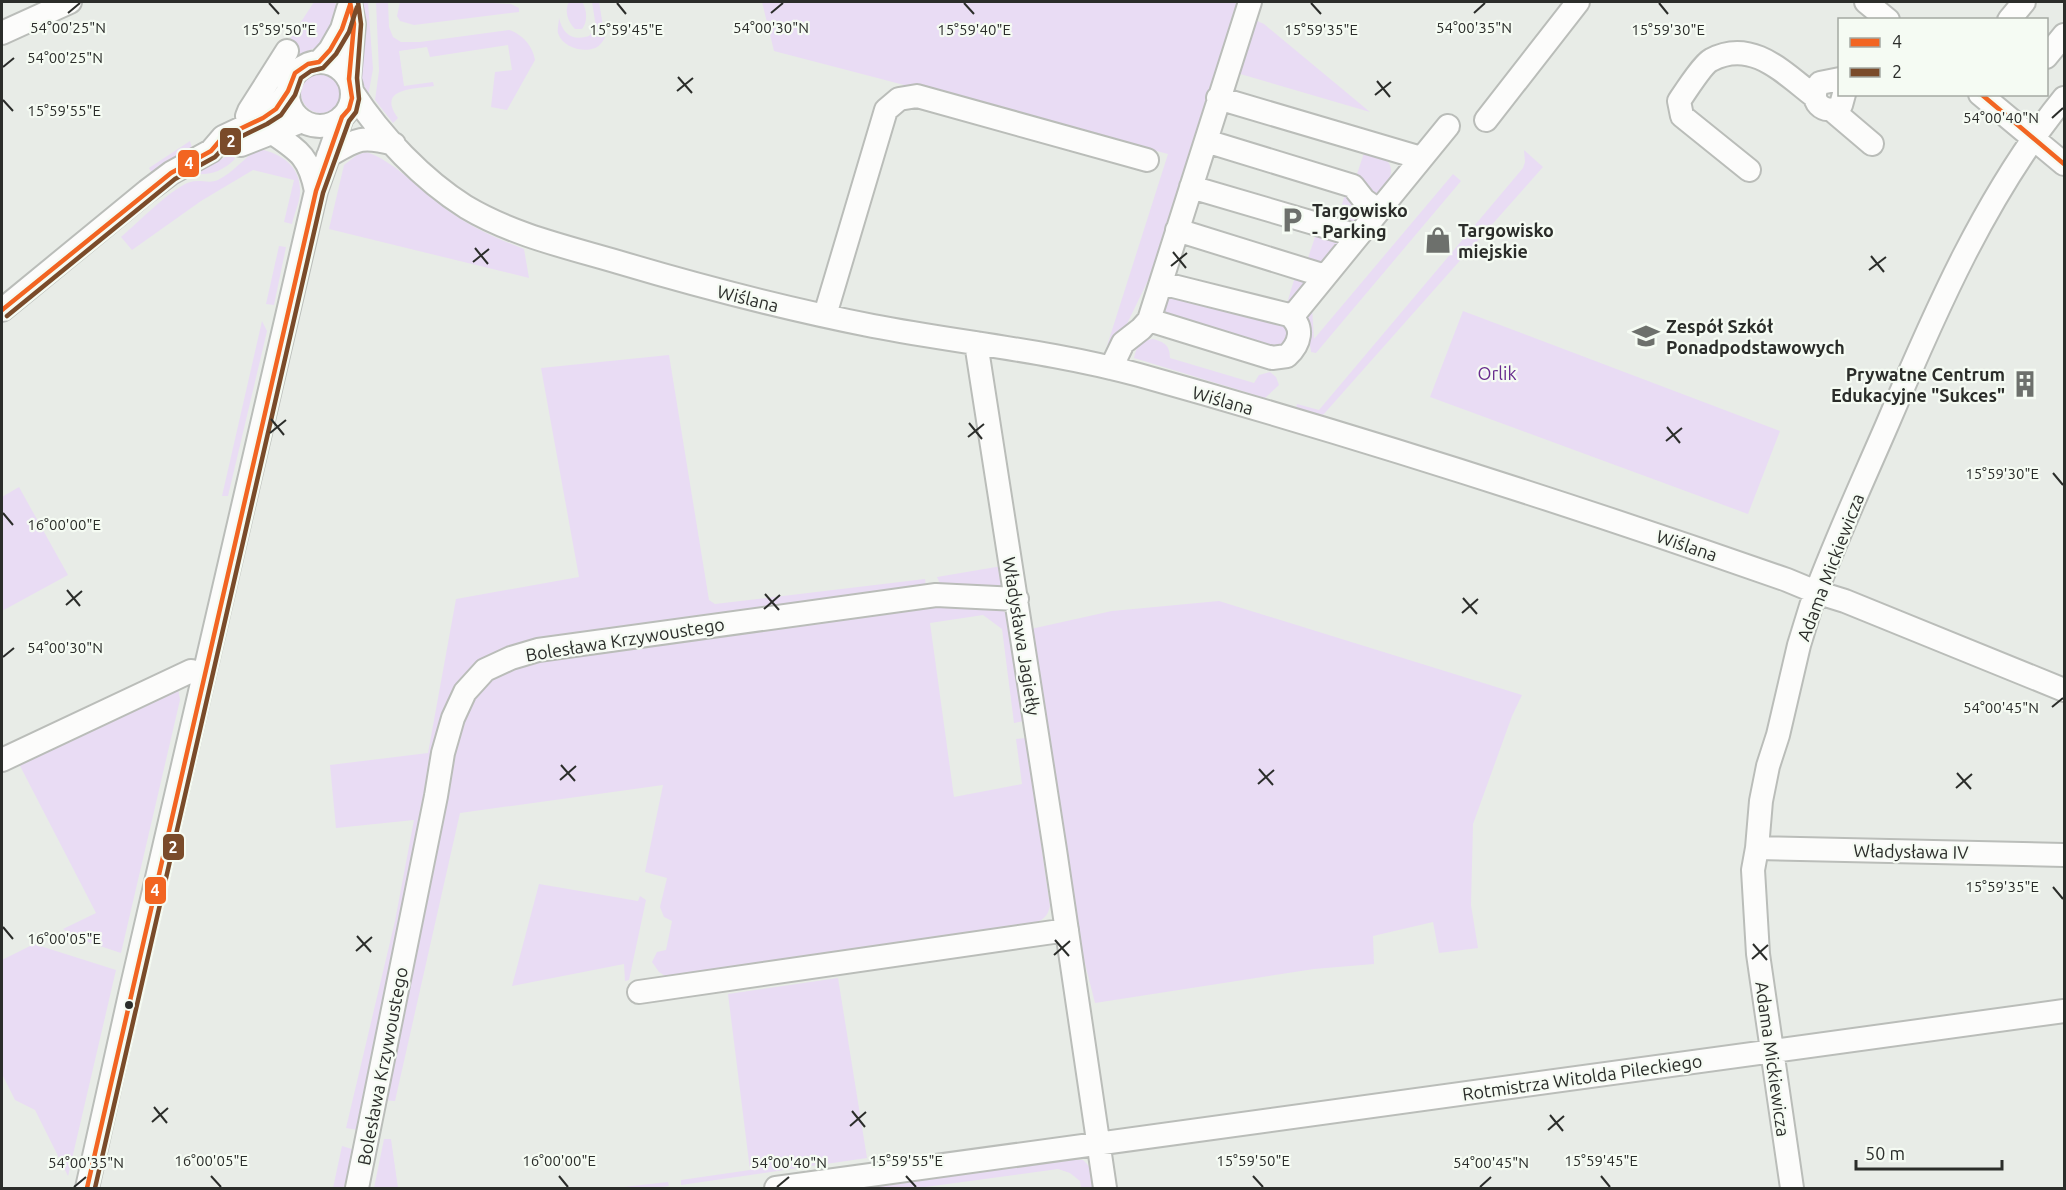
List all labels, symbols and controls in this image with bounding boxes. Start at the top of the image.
legend [1838,18,2048,96]
text: 54°00'25"N [30,19,106,36]
text: 54°00'30"N [733,19,809,36]
text: 54°00'35"N [1436,19,1512,36]
text: 15°59'50"E [242,21,316,38]
text: 15°59'45"E [589,21,663,38]
text: 15°59'40"E [937,21,1011,38]
text: 15°59'35"E [1284,21,1358,38]
text: 15°59'30"E [1631,21,1705,38]
text: 4 [1892,31,1902,51]
text: 54°00'25"N [27,49,103,66]
text: 2 [1892,61,1902,81]
text: 15°59'55"E [27,102,101,119]
text: 54°00'40"N [1963,109,2039,126]
line badge: 2 [219,127,242,156]
text: 2 [226,132,236,150]
line badge: 4 [177,149,200,178]
text: 4 [184,154,194,172]
place label: Targowisko - Parking [1312,200,1408,241]
parking icon: Targowisko - Parking [1277,205,1307,235]
place label: Targowisko miejskie [1458,220,1554,261]
shop icon: Targowisko miejskie [1423,225,1453,255]
street label: Wiślana [715,281,781,315]
place label: Zespół Szkół Ponadpodstawowych [1666,316,1845,357]
school or university icon: Zespół Szkół Ponadpodstawowych [1631,321,1661,351]
park label: Orlik [1478,363,1516,383]
place label: Prywatne Centrum Edukacyjne "Sukces" [1831,364,2005,405]
building icon: Prywatne Centrum Edukacyjne "Sukces" [2010,369,2040,399]
street label: Wiślana [1190,382,1256,418]
text: 15°59'30"E [1965,465,2039,482]
street label: Adama Mickiewicza [1793,490,1867,644]
text: 16°00'00"E [27,516,101,533]
street label: Wiślana [1654,525,1720,565]
street label: Władysława Jagiełły [1000,555,1044,717]
street label: Bolesława Krzywoustego [524,613,726,665]
text: 54°00'30"N [27,639,103,656]
text: 54°00'45"N [1963,699,2039,716]
line badge: 2 [162,833,185,861]
text: 2 [168,838,178,856]
street label: Władysława IV [1853,840,1969,862]
line badge: 4 [144,876,167,905]
text: 15°59'35"E [1965,878,2039,895]
text: 4 [150,881,160,899]
text: 16°00'05"E [27,930,101,947]
street label: Bolesława Krzywoustego [353,965,411,1167]
street label: Adama Mickiewicza [1752,980,1794,1138]
unlabelled marker [123,999,135,1011]
street label: Rotmistrza Witolda Pileckiego [1461,1050,1703,1104]
scale bar [1856,1133,2002,1171]
text: 50 m [1865,1143,1905,1163]
text: 16°00'05"E [174,1152,248,1169]
text: 16°00'00"E [522,1152,596,1169]
text: 15°59'55"E [869,1152,943,1169]
text: 15°59'50"E [1216,1152,1290,1169]
text: 15°59'45"E [1564,1152,1638,1169]
text: 54°00'35"N [48,1154,124,1171]
text: 54°00'40"N [751,1154,827,1171]
text: 54°00'45"N [1453,1154,1529,1171]

